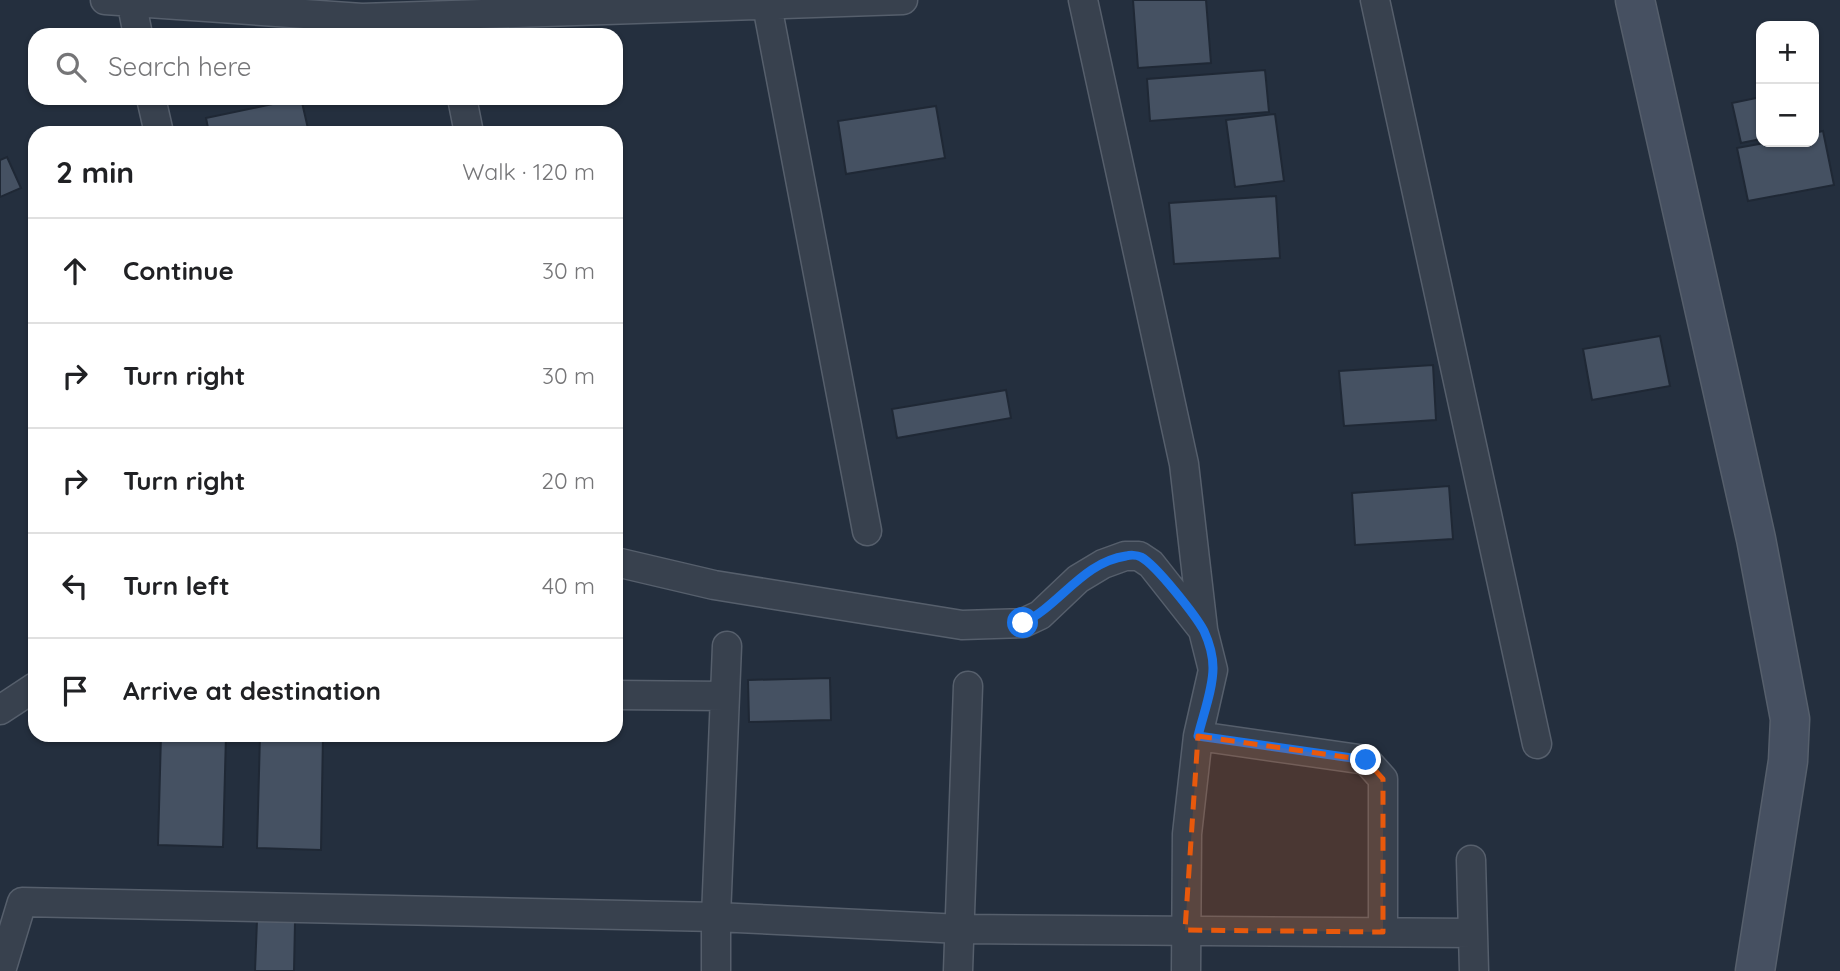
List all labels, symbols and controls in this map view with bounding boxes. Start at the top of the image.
map controls [1756,21,1819,147]
button: + [1756,21,1819,84]
search box [28,28,623,105]
icon: search [52,48,90,86]
text: Search here [108,50,252,83]
button: − [1756,84,1819,147]
text: 2 min [56,153,134,191]
text: Walk · 120 m [462,157,595,186]
icon: ahead [56,252,94,290]
text: Continue [123,254,234,287]
text: 30 m [542,256,595,285]
icon: right [56,357,94,395]
text: Turn right [123,359,245,392]
text: 30 m [542,361,595,390]
icon: right [56,462,94,500]
text: Turn right [123,464,245,497]
text: 20 m [541,466,595,495]
icon: left [56,567,94,605]
text: Turn left [123,569,230,602]
text: 40 m [542,571,595,600]
route start [1007,607,1038,638]
icon: arrive [56,672,94,710]
text: Arrive at destination [123,674,381,707]
route end [1350,744,1381,775]

